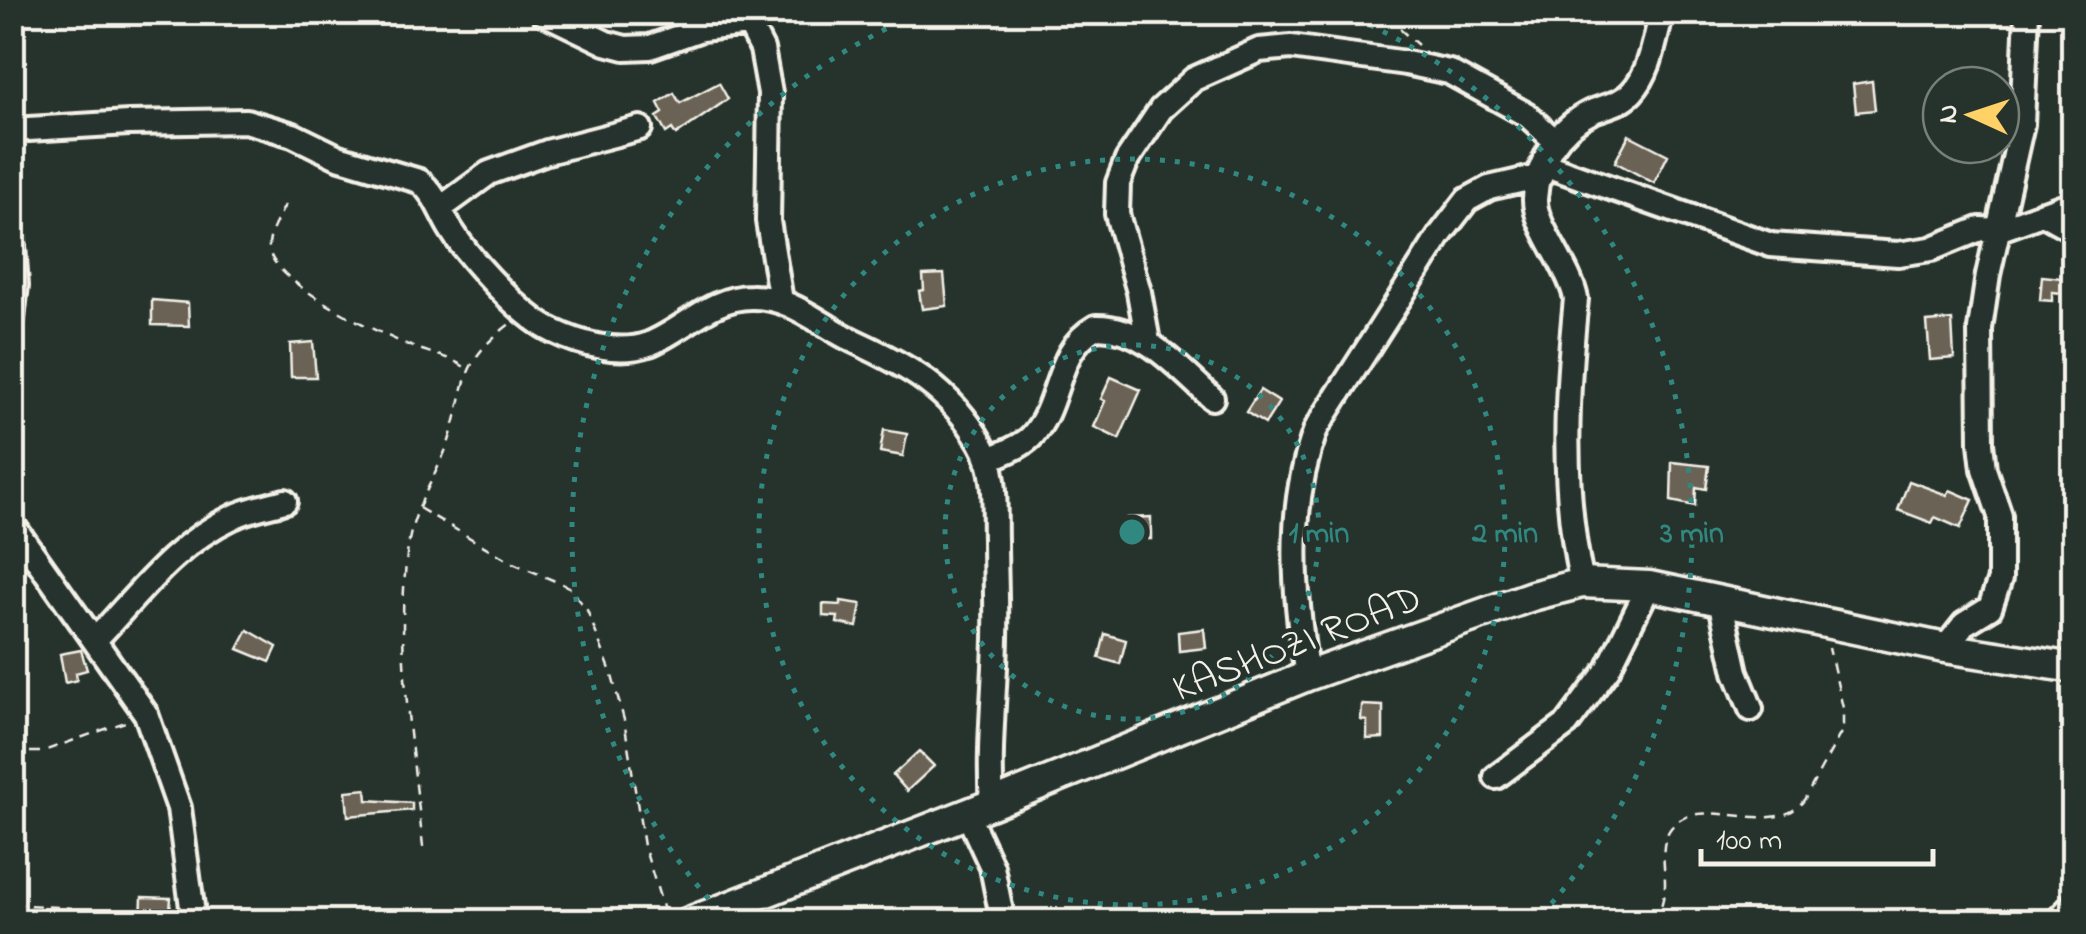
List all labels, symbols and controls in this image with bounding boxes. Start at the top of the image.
north arrow [1921,65,2021,165]
text: N [1929,103,1970,124]
text: 1 min [1289,513,1349,557]
text: 2 min [1471,513,1538,557]
text: 3 min [1659,513,1724,557]
centre of rings [1114,514,1150,550]
street label: KASHOZI ROAD [1165,571,1431,720]
scale bar [1701,804,1934,866]
text: 100 m [1716,820,1782,864]

